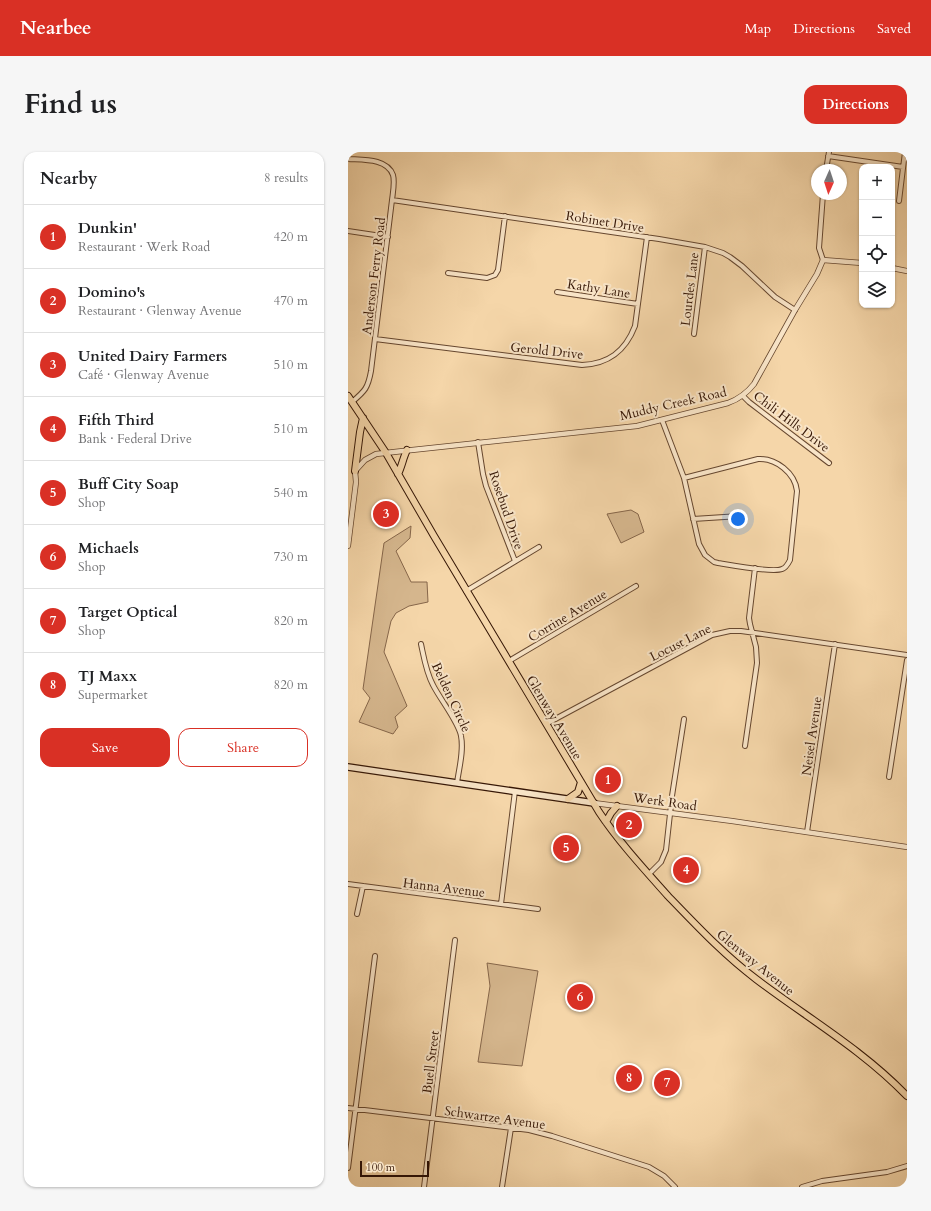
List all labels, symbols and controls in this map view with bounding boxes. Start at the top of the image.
text: Nearbee [20,15,91,41]
text: Map [745,19,771,38]
text: Directions [793,19,855,38]
text: Saved [877,19,911,38]
text: Find us [24,85,117,123]
button: Directions [804,85,907,124]
north arrow [811,164,847,200]
map controls [859,164,895,308]
button: + [859,164,895,200]
text: Nearby [40,167,97,190]
text: 8 results [264,169,308,187]
button: − [859,200,895,236]
street label: Robinet Drive [564,207,645,237]
street label: Anderson Ferry Road [358,216,390,336]
text: Dunkin' [78,218,137,238]
text: 1 [50,228,56,246]
text: 420 m [274,228,308,246]
button: locate [859,236,895,272]
text: Restaurant · Werk Road [78,238,210,256]
street label: Lourdes Lane [677,251,703,327]
button: layers [859,272,895,308]
street label: Kathy Lane [566,275,632,303]
text: Domino's [78,282,145,302]
text: 2 [50,292,56,310]
text: 470 m [274,292,308,310]
text: Restaurant · Glenway Avenue [78,302,242,320]
street label: Gerold Drive [510,338,584,364]
text: United Dairy Farmers [78,346,227,366]
text: 3 [50,356,56,374]
text: 510 m [274,356,308,374]
text: Café · Glenway Avenue [78,366,209,384]
street label: Muddy Creek Road [618,383,728,425]
street label: Chili Hills Drive [749,387,833,457]
text: Fifth Third [78,410,154,430]
text: 4 [50,420,56,438]
text: 510 m [274,420,308,438]
text: Bank · Federal Drive [78,430,192,448]
street label: Rosebud Drive [484,469,528,552]
text: Buff City Soap [78,474,179,494]
text: 5 [50,484,56,502]
text: 540 m [274,484,308,502]
text: Shop [78,494,106,512]
pin: 3 [373,499,399,529]
your location [728,509,748,529]
text: Michaels [78,538,139,558]
text: 6 [50,548,56,566]
text: 730 m [274,548,308,566]
text: Shop [78,558,106,576]
street label: Corrine Avenue [525,585,610,647]
text: Target Optical [78,602,177,622]
text: 7 [50,612,56,630]
text: 820 m [274,612,308,630]
street label: Locust Lane [647,620,714,666]
text: Shop [78,622,106,640]
street label: Belden Circle [427,660,475,735]
text: TJ Maxx [78,666,137,686]
street label: Glenway Avenue [522,672,586,763]
text: 8 [50,676,56,694]
text: 820 m [274,676,308,694]
text: Supermarket [78,686,148,704]
street label: Neisel Avenue [798,695,826,777]
button: Save [40,728,170,767]
button: Share [178,728,308,767]
pin: 1 [595,765,621,795]
street label: Werk Road [631,788,698,815]
pin: 2 [616,810,642,840]
pin: 5 [553,833,579,863]
pin: 4 [673,855,699,885]
street label: Hanna Avenue [402,874,486,902]
street label: Glenway Avenue [713,926,798,1000]
pin: 6 [567,982,593,1012]
street label: Buell Street [418,1030,444,1095]
pin: 8 [616,1063,642,1093]
pin: 7 [654,1068,680,1098]
street label: Schwartze Avenue [443,1102,547,1134]
scale bar [360,1159,429,1178]
text: 100 m [366,1160,395,1175]

